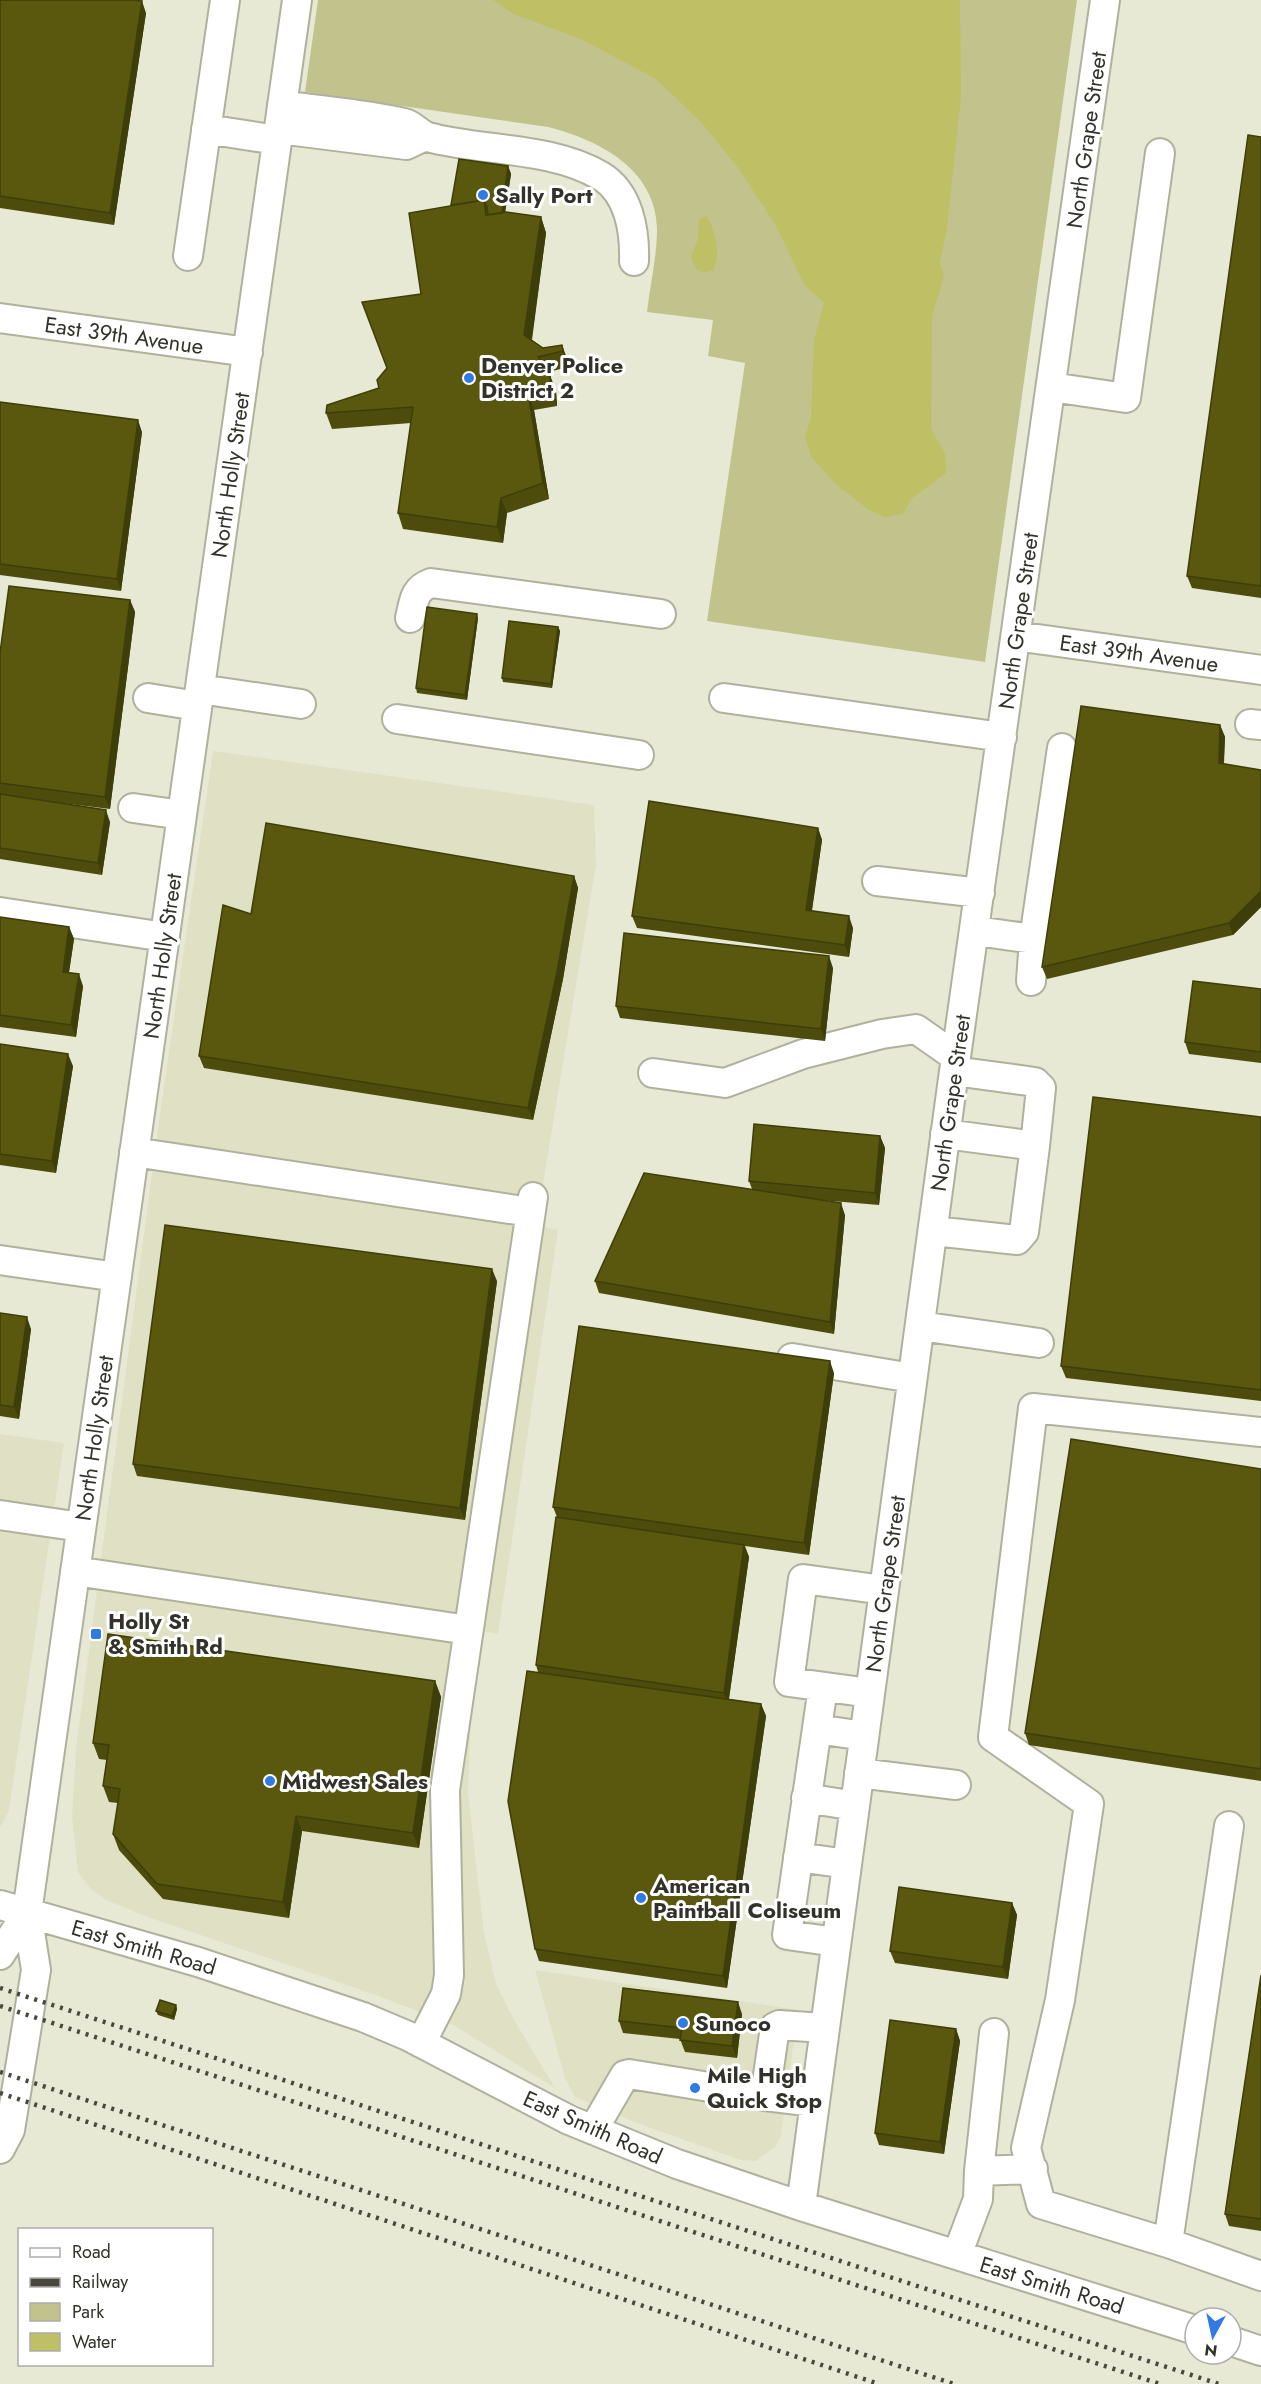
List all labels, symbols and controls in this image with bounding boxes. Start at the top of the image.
street label: North Grape Street [1058,49,1114,230]
place label: Sally Port [495,179,593,211]
marker: Sally Port [476,188,490,202]
street label: East 39th Avenue [43,308,205,362]
place label: Denver Police District 2 [481,349,623,406]
marker: Denver Police District 2 [462,371,476,385]
street label: North Holly Street [203,390,258,560]
street label: North Grape Street [990,530,1046,711]
street label: East 39th Avenue [1058,626,1220,680]
street label: North Holly Street [135,871,190,1041]
street label: North Grape Street [922,1012,978,1193]
street label: North Holly Street [67,1353,122,1523]
street label: North Grape Street [857,1493,913,1674]
place label: Holly St & Smith Rd [108,1605,223,1662]
marker: Holly St & Smith Rd [89,1627,103,1641]
place label: Midwest Sales [282,1765,428,1797]
marker: Midwest Sales [263,1774,277,1788]
place label: American Paintball Coliseum [652,1869,841,1926]
marker: American Paintball Coliseum [634,1891,648,1905]
street label: East Smith Road [68,1911,220,1983]
place label: Sunoco [695,2007,771,2039]
marker: Sunoco [676,2016,690,2030]
place label: Mile High Quick Stop [707,2059,822,2116]
marker: Mile High Quick Stop [688,2081,702,2095]
street label: East Smith Road [518,2082,668,2172]
legend [18,2228,213,2366]
text: Road [72,2239,111,2265]
street label: East Smith Road [976,2248,1128,2322]
text: Railway [72,2269,128,2295]
text: Park [72,2299,104,2325]
north arrow [1183,2306,1243,2366]
text: Water [72,2329,117,2355]
text: N [1203,2338,1219,2363]

